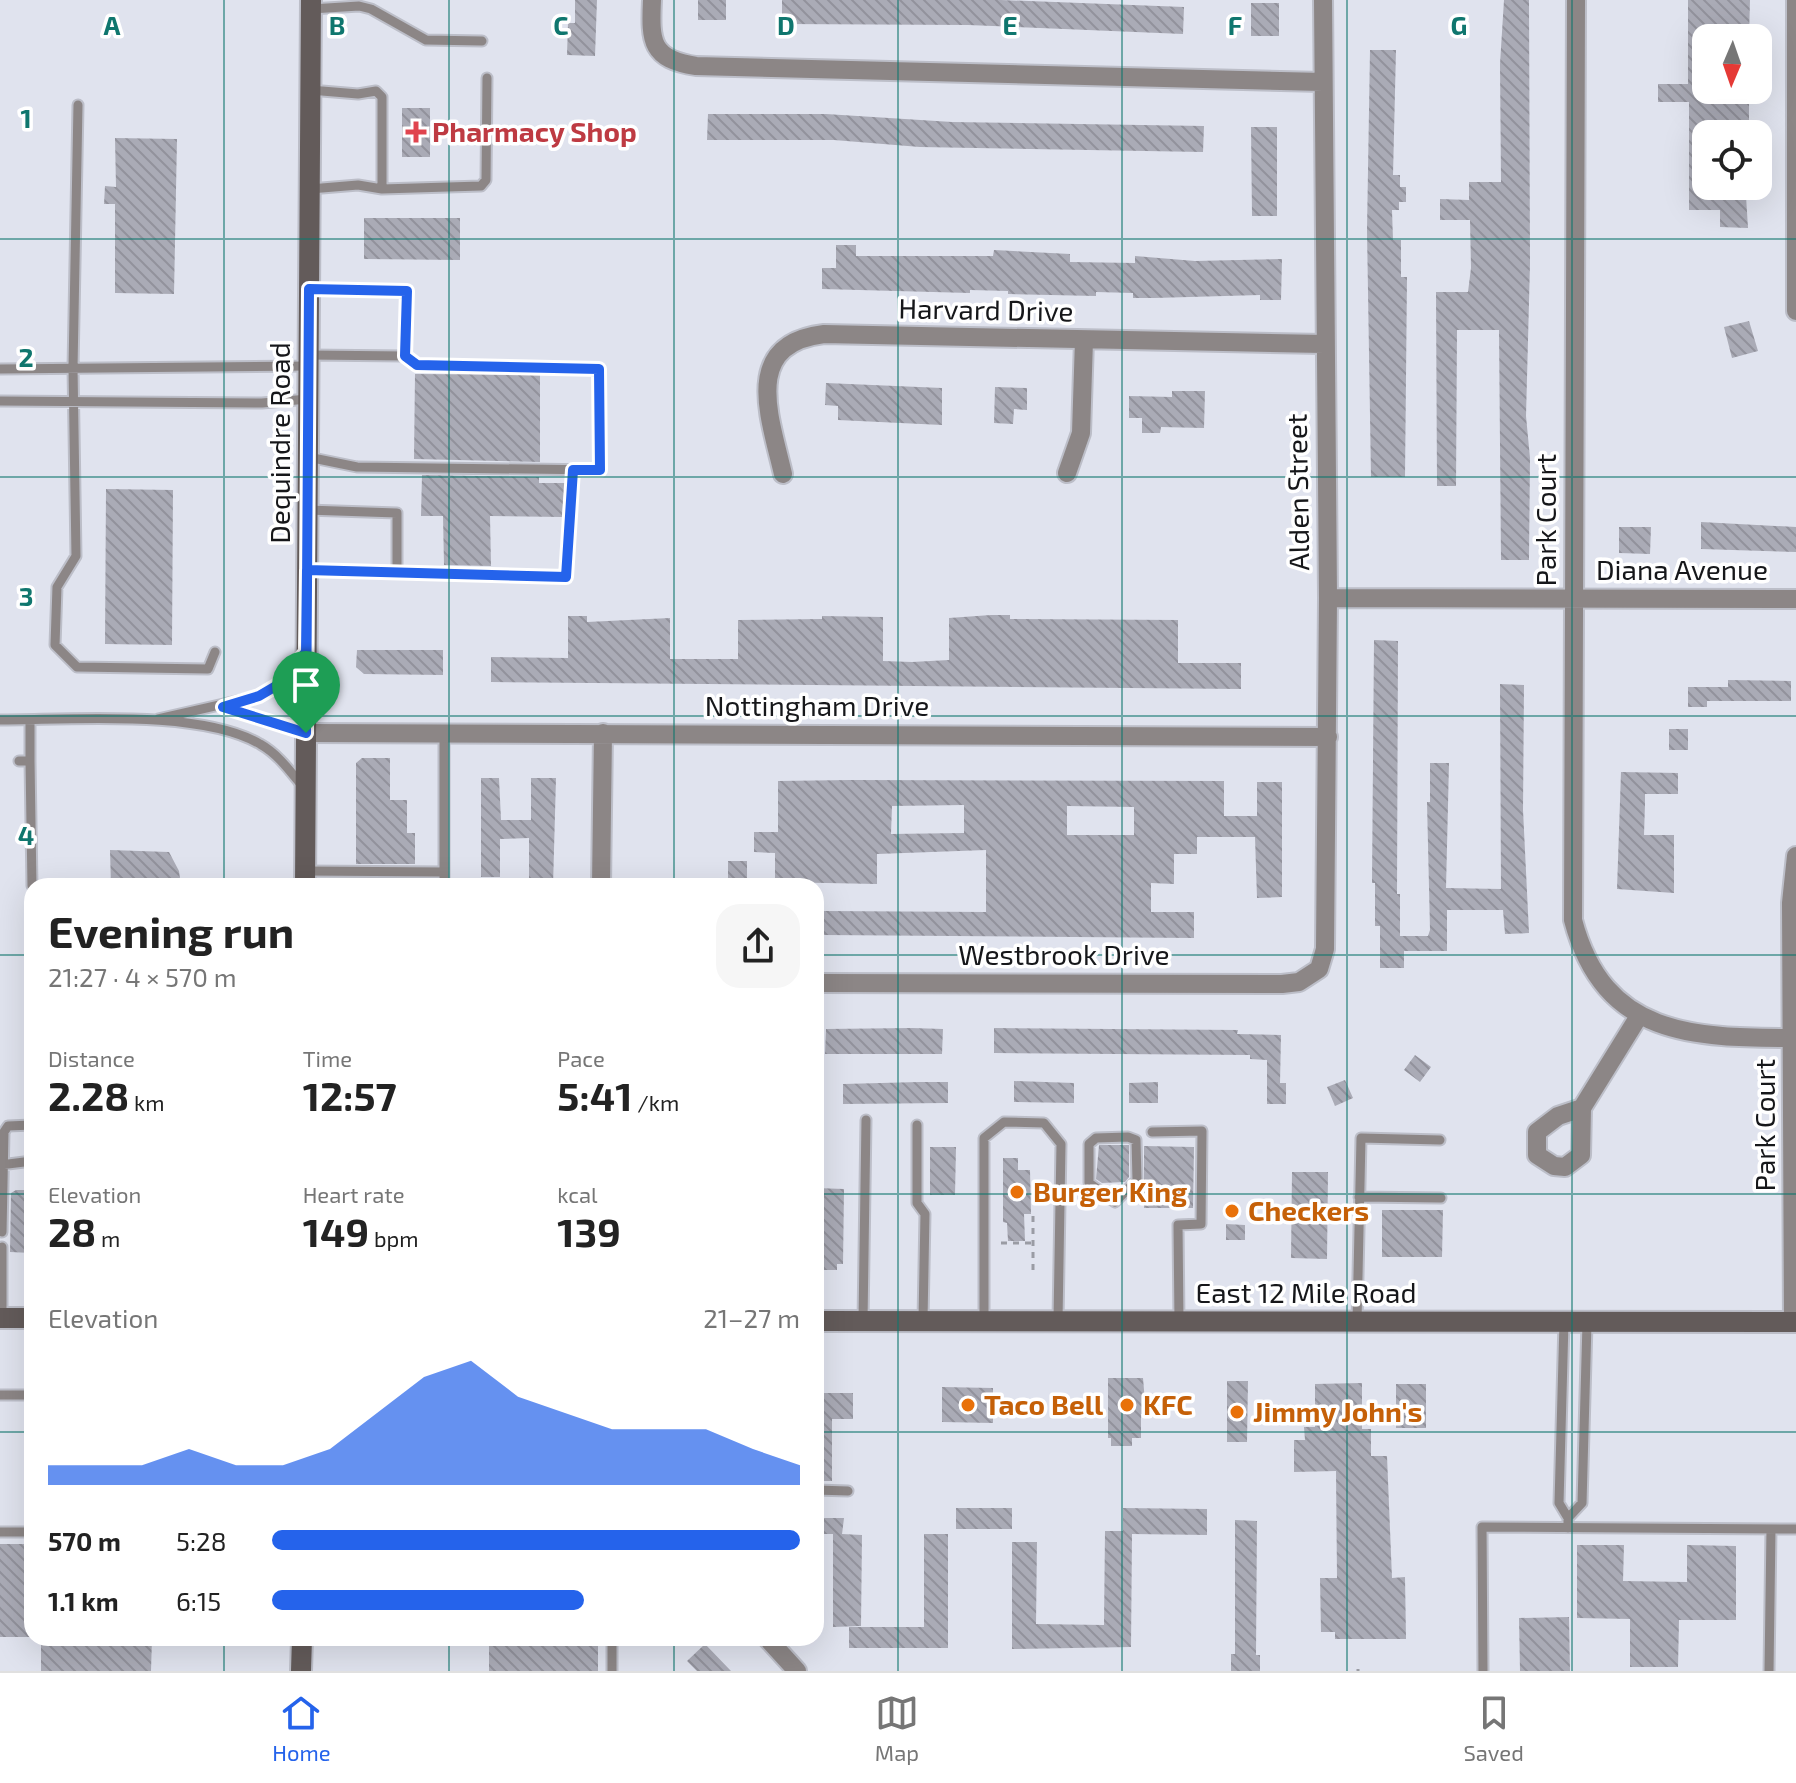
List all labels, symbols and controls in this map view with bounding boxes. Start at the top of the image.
text: A [104,9,121,40]
text: B [329,9,345,40]
text: C [553,9,569,40]
text: D [777,9,795,40]
text: E [1002,9,1018,40]
text: F [1228,9,1242,40]
text: G [1451,9,1467,40]
north arrow [1692,24,1772,104]
map controls [1692,24,1772,200]
text: 1 [20,102,32,133]
place label: Pharmacy Shop [432,114,637,148]
button: locate [1692,120,1772,200]
marker: Pharmacy Shop [407,123,425,141]
street label: Harvard Drive [898,290,1074,328]
text: 2 [18,341,34,372]
street label: Dequindre Road [262,342,296,544]
street label: Alden Street [1279,413,1315,571]
street label: Park Court [1528,454,1562,586]
street label: Diana Avenue [1596,552,1768,586]
text: 3 [19,580,33,611]
pin [272,651,340,733]
icon: arrive [284,663,328,707]
street label: Nottingham Drive [705,688,929,722]
text: 4 [18,819,34,850]
text: Evening run [48,904,294,957]
button: share [716,904,800,988]
street label: Westbrook Drive [958,937,1170,971]
text: 21:27 · 4 × 570 m [48,961,236,992]
text: Distance [48,1045,135,1071]
text: Time [303,1045,352,1071]
text: Pace [557,1045,605,1071]
street label: Park Court [1747,1059,1781,1191]
text: 2.28 [48,1071,129,1119]
text: 12:57 [303,1071,397,1119]
text: 5:41 [557,1071,632,1119]
text: km [129,1089,165,1115]
text: /km [632,1089,679,1115]
place label: Burger King [1033,1174,1187,1208]
text: Elevation [48,1181,141,1207]
text: Heart rate [303,1181,404,1207]
text: kcal [557,1181,598,1207]
marker: Burger King [1008,1183,1026,1201]
place label: Checkers [1248,1193,1369,1227]
marker: Checkers [1223,1202,1241,1220]
text: 28 [48,1207,96,1255]
text: 149 [303,1207,369,1255]
text: 139 [557,1207,621,1255]
text: m [96,1225,120,1251]
text: bpm [369,1225,419,1251]
street label: East 12 Mile Road [1196,1275,1416,1309]
text: Elevation [48,1302,158,1333]
text: 21–27 m [703,1302,800,1333]
place label: Taco Bell [984,1387,1104,1421]
place label: KFC [1143,1387,1193,1421]
place label: Jimmy John's [1253,1394,1422,1428]
marker: Taco Bell [959,1396,977,1414]
marker: KFC [1118,1396,1136,1414]
marker: Jimmy John's [1228,1403,1246,1421]
text: 570 m [48,1525,121,1556]
text: 5:28 [176,1525,226,1556]
text: 1.1 km [48,1585,119,1616]
text: 6:15 [176,1585,221,1616]
tab: Home [272,1691,330,1765]
tab: Map [875,1691,919,1765]
tab: Saved [1463,1691,1524,1765]

